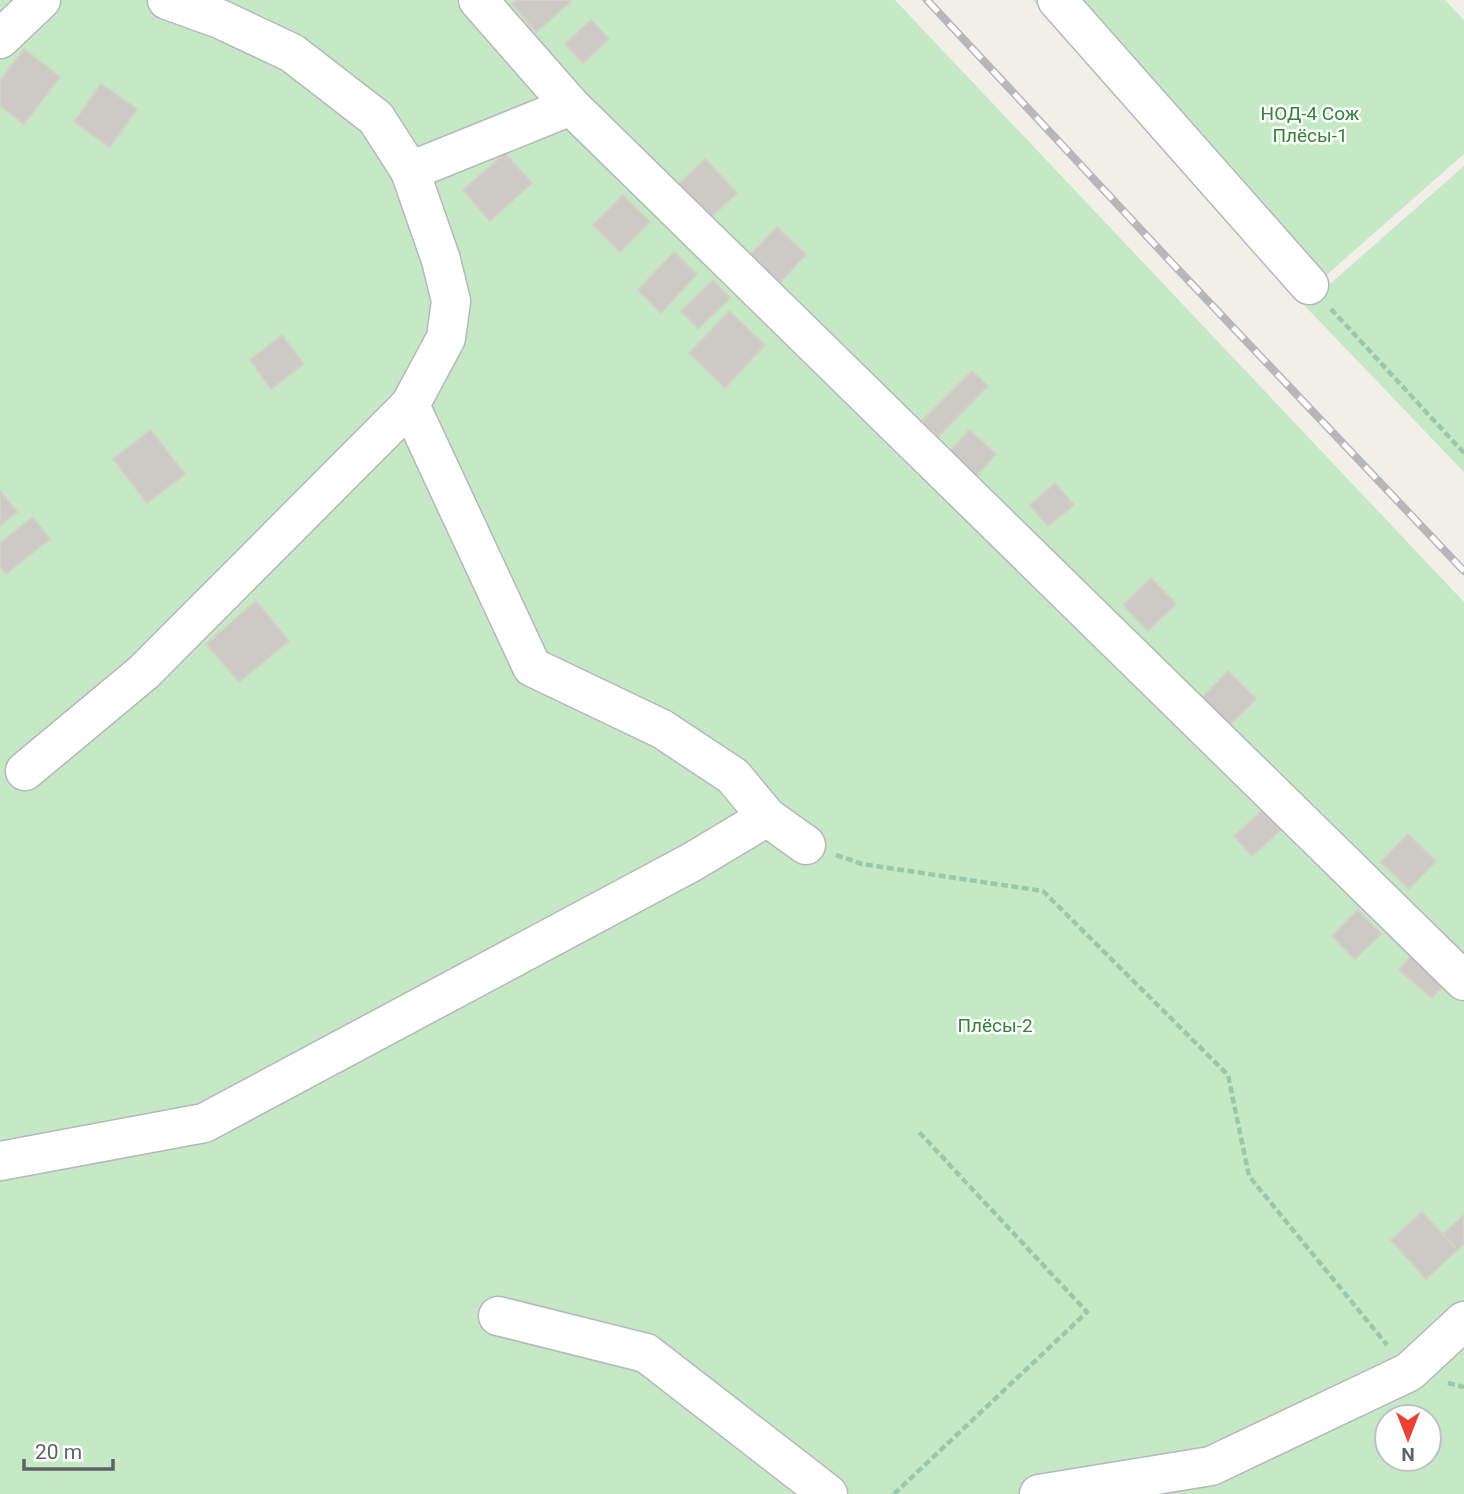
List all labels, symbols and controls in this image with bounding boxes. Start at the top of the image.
park label: НОД-4 Сож Плёсы-1 [1261,102,1360,147]
park label: Плёсы-2 [957,1014,1033,1037]
north arrow [1373,1403,1443,1473]
scale bar [24,1428,114,1472]
text: 20 m [35,1440,82,1464]
text: N [1401,1443,1415,1466]

